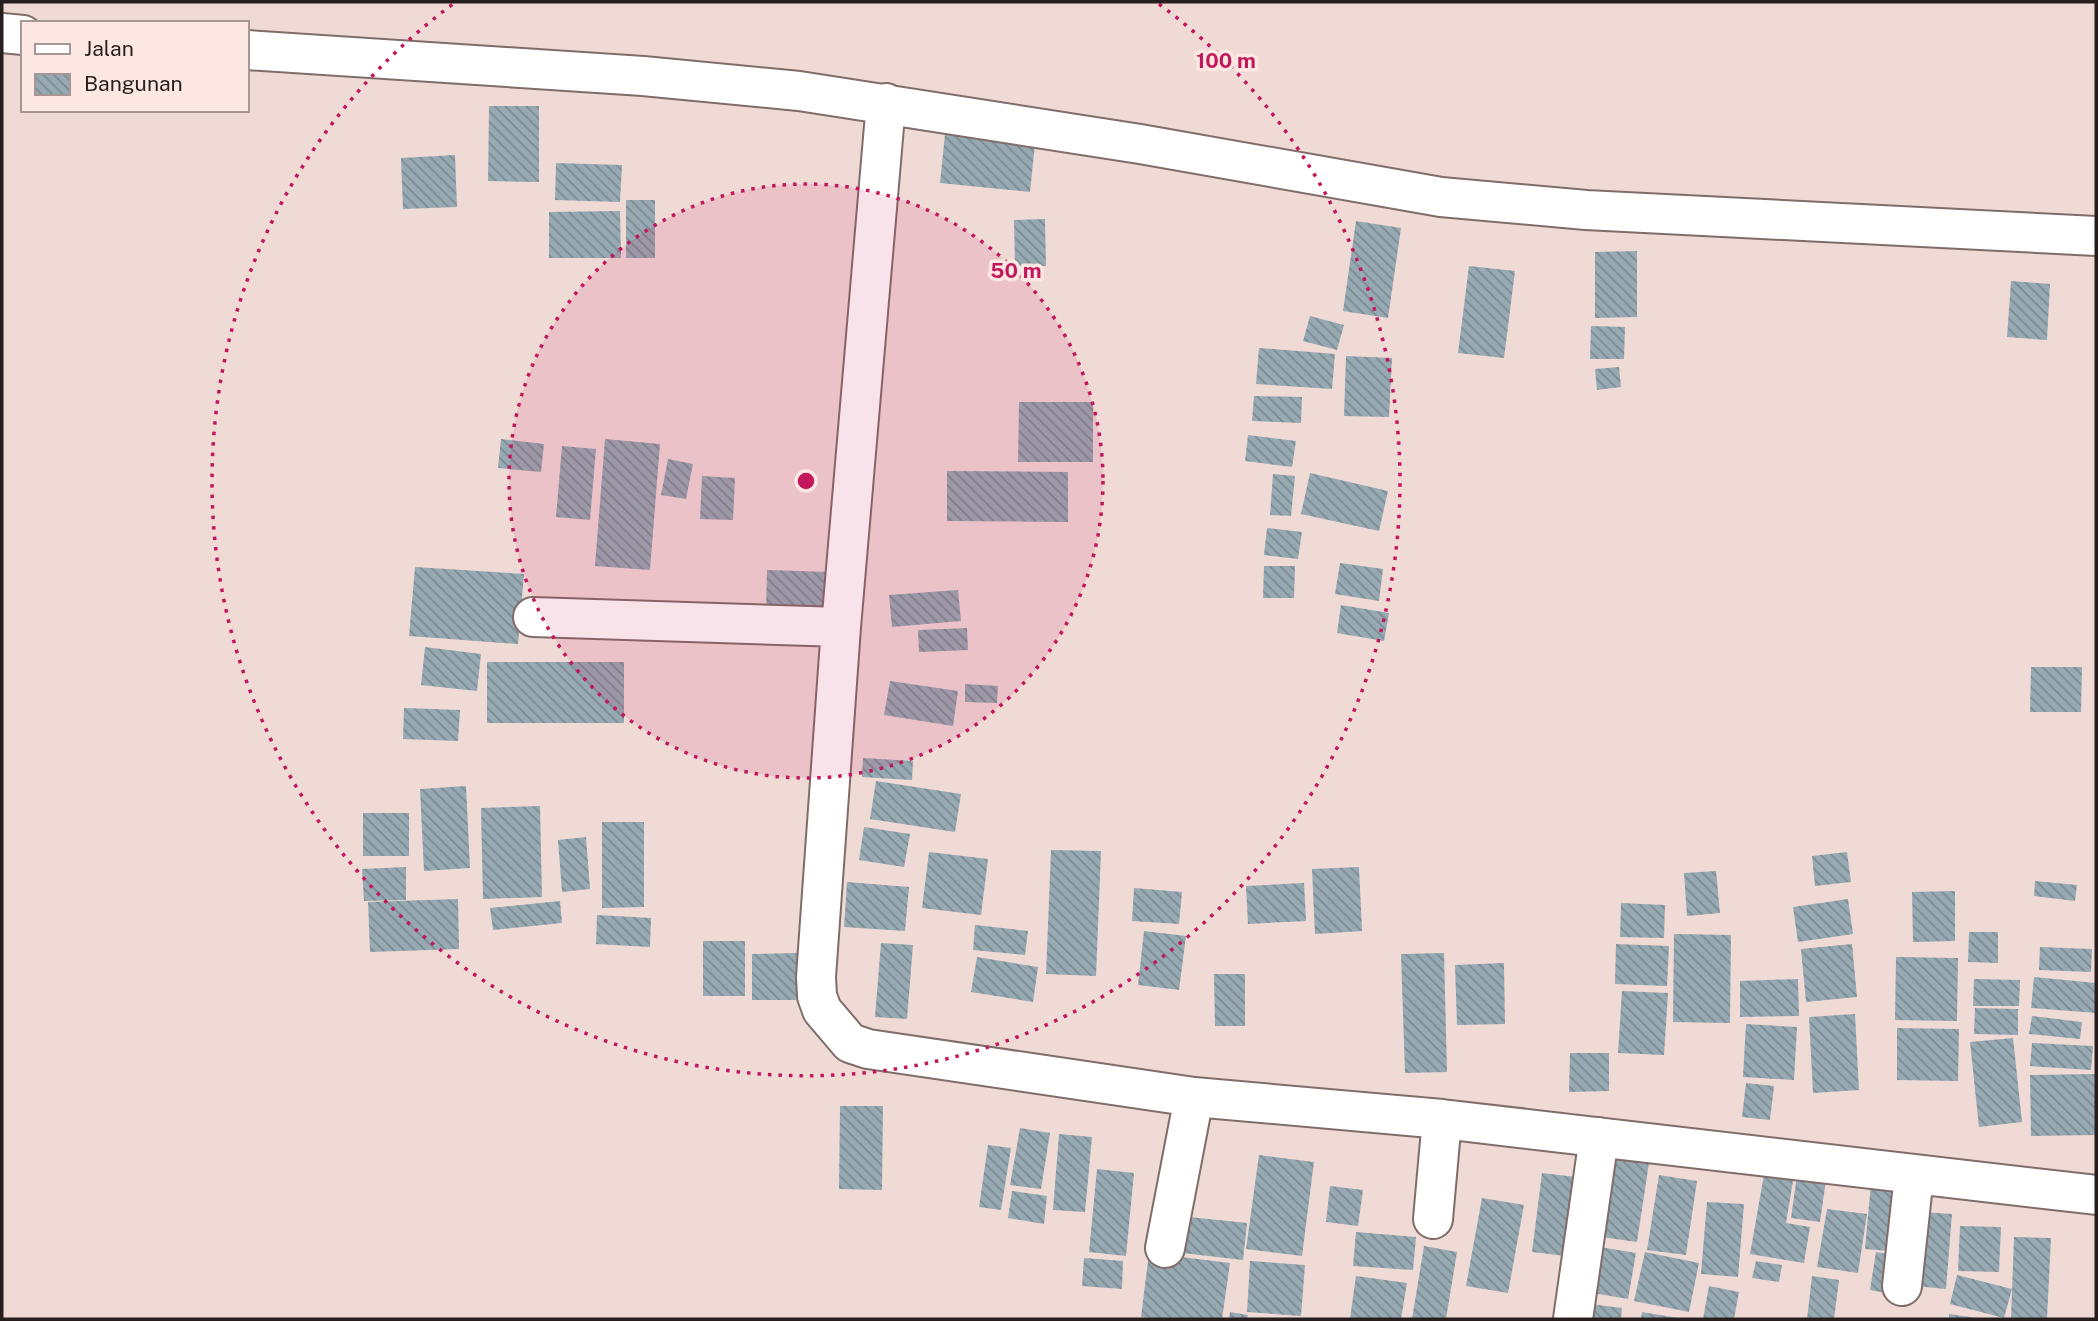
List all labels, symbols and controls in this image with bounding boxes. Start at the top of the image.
legend [21,21,248,112]
text: Jalan [84,36,134,61]
text: 100 m [1196,48,1256,73]
text: Bangunan [84,71,183,96]
text: 50 m [990,258,1042,283]
centre of rings [794,469,818,493]

